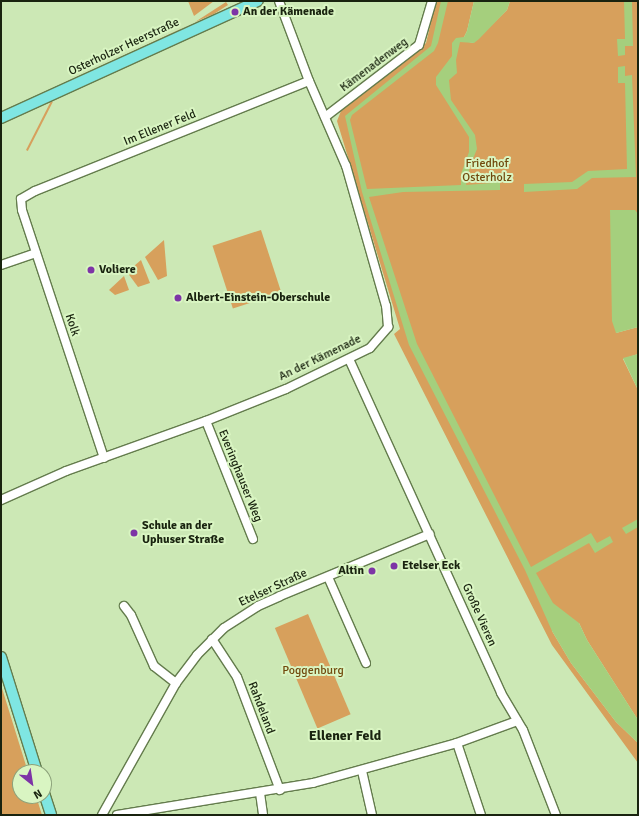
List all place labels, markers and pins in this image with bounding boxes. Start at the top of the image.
place label: An der Kämenade [243,5,334,19]
marker: An der Kämenade [230,7,240,17]
place label: Voliere [99,263,136,277]
marker: Voliere [86,265,96,275]
place label: Albert-Einstein-Oberschule [186,291,330,305]
marker: Albert-Einstein-Oberschule [173,293,183,303]
place label: Schule an der Uphuser Straße [142,519,224,547]
marker: Schule an der Uphuser Straße [129,528,139,538]
place label: Etelser Eck [402,559,460,573]
marker: Etelser Eck [389,561,399,571]
place label: Altin [338,564,364,578]
marker: Altin [367,566,377,576]

